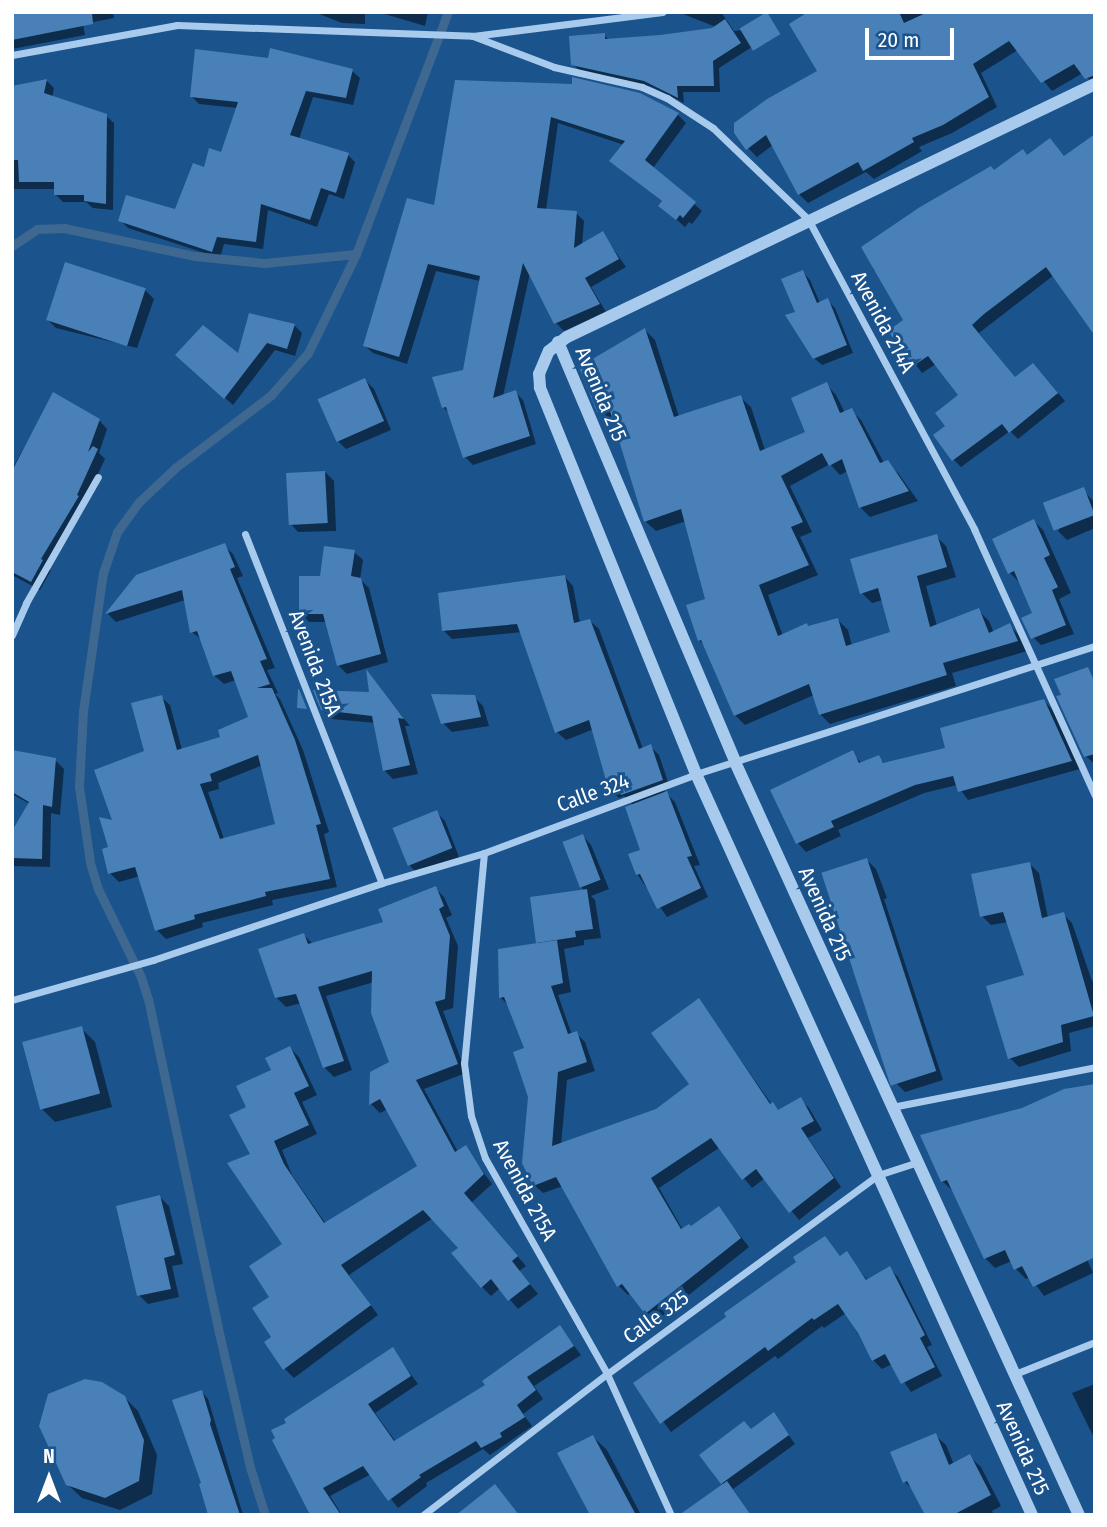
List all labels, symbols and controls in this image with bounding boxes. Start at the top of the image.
scale bar [869,14,958,58]
text: 20 m [878,27,919,53]
street label: Avenida 214A [846,267,920,377]
street label: Avenida 215 [570,343,632,445]
street label: Avenida 215A [283,607,347,719]
street label: Calle 324 [553,768,633,818]
street label: Avenida 215 [793,863,857,965]
street label: Avenida 215A [488,1135,562,1245]
street label: Calle 325 [618,1285,694,1349]
street label: Avenida 215 [991,1397,1055,1499]
north arrow [14,1443,84,1513]
text: N [43,1445,55,1468]

